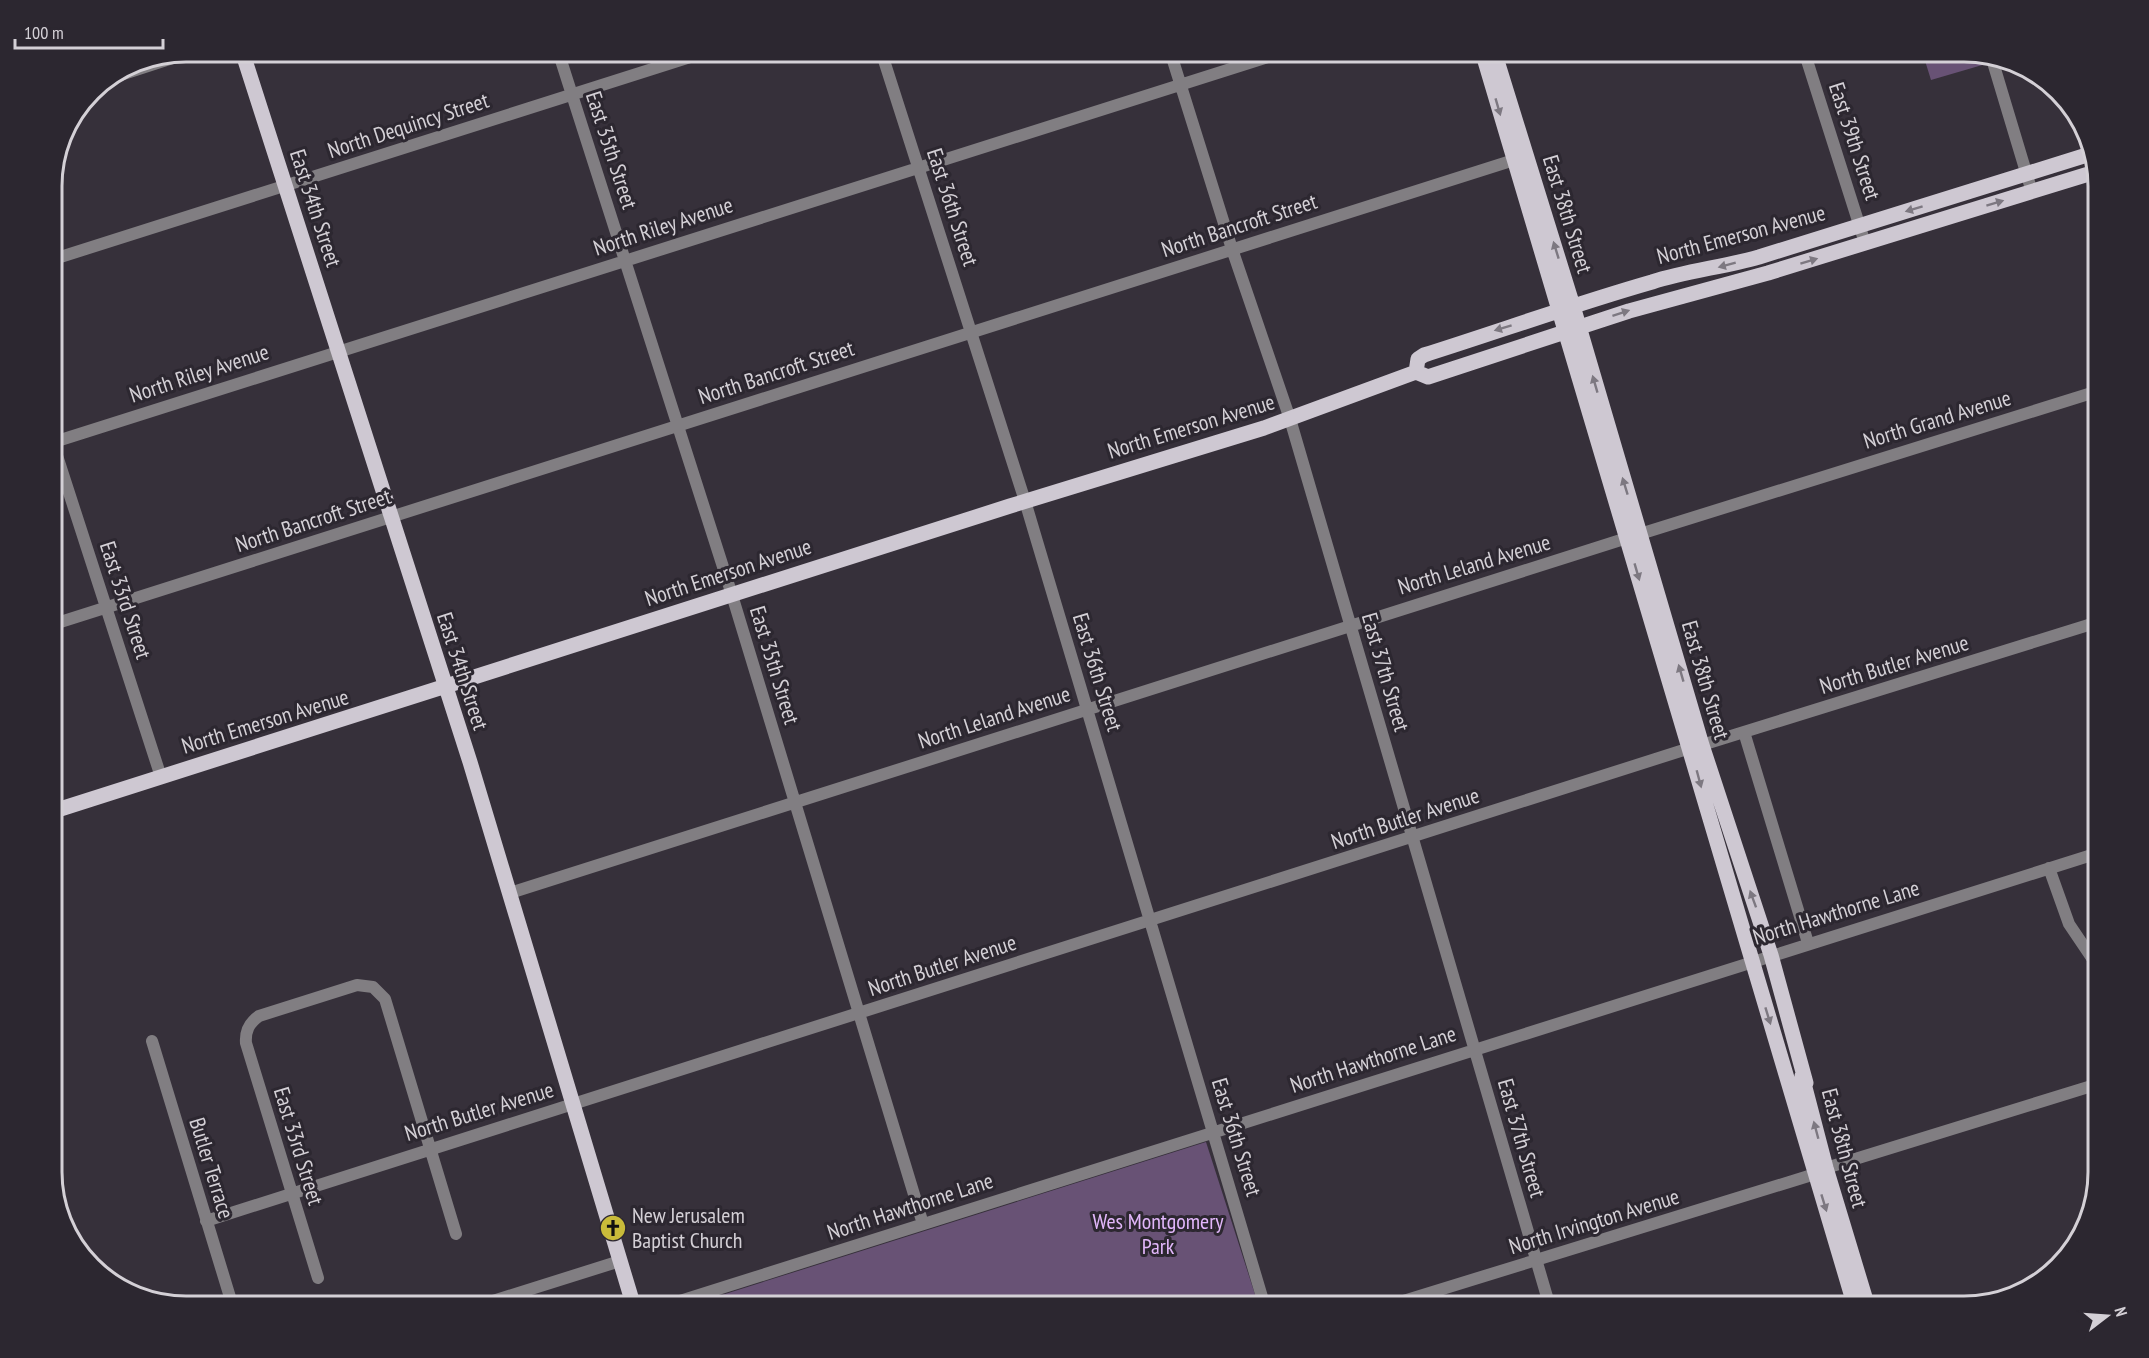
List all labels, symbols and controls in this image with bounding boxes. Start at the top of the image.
scale bar [15,12,164,50]
text: 100 m [24,21,64,44]
street label: East 39th Street [1823,79,1887,203]
street label: North Dequincy Street [324,86,492,164]
street label: East 35th Street [580,88,644,212]
one-way arrow [1494,98,1503,116]
street label: East 36th Street [921,145,985,269]
street label: East 34th Street [284,146,348,270]
street label: East 38th Street [1537,152,1599,276]
street label: North Bancroft Street [1158,187,1320,263]
street label: North Riley Avenue [590,190,736,262]
street label: North Emerson Avenue [1654,198,1828,270]
one-way arrow [1986,198,2004,207]
one-way arrow [1905,205,1923,214]
one-way arrow [1551,241,1560,259]
one-way arrow [1800,256,1818,265]
one-way arrow [1718,261,1736,271]
one-way arrow [1612,308,1630,317]
one-way arrow [1494,324,1512,334]
street label: North Bancroft Street [695,334,857,410]
street label: North Riley Avenue [126,337,272,409]
one-way arrow [1590,375,1599,393]
street label: North Grand Avenue [1860,383,2014,455]
street label: North Emerson Avenue [1104,387,1278,465]
one-way arrow [1620,477,1629,495]
street label: North Bancroft Street [232,482,394,558]
street label: North Leland Avenue [1394,527,1554,601]
street label: North Emerson Avenue [641,532,815,612]
street label: East 33rd Street [94,538,158,662]
one-way arrow [1633,563,1642,581]
street label: East 35th Street [744,603,806,727]
street label: East 34th Street [431,609,495,733]
street label: East 36th Street [1067,610,1129,734]
street label: East 37th Street [1356,610,1416,734]
street label: East 38th Street [1676,617,1736,743]
street label: North Butler Avenue [1816,628,1972,700]
one-way arrow [1676,664,1685,682]
street label: North Leland Avenue [914,679,1074,755]
street label: North Emerson Avenue [178,682,352,760]
one-way arrow [1695,770,1704,788]
street label: North Butler Avenue [1327,781,1483,855]
street label: North Hawthorne Lane [1749,873,1923,951]
one-way arrow [1747,890,1757,908]
street label: North Butler Avenue [864,928,1020,1002]
one-way arrow [1764,1007,1773,1025]
street label: North Hawthorne Lane [1286,1019,1460,1099]
street label: North Butler Avenue [401,1075,557,1147]
street label: East 36th Street [1206,1075,1268,1199]
street label: East 37th Street [1492,1076,1552,1200]
street label: East 33rd Street [268,1084,330,1208]
street label: East 38th Street [1816,1085,1874,1211]
street label: Butler Terrace [183,1114,241,1222]
one-way arrow [1810,1121,1820,1139]
street label: North Hawthorne Lane [823,1166,997,1246]
street label: North Irvington Avenue [1505,1182,1683,1260]
one-way arrow [1820,1194,1829,1212]
place label: New Jerusalem Baptist Church [632,1201,745,1254]
park label: Wes Montgomery Park [1093,1207,1224,1260]
church icon: New Jerusalem Baptist Church [598,1213,628,1243]
north arrow [2077,1286,2137,1346]
text: N [2111,1305,2132,1319]

